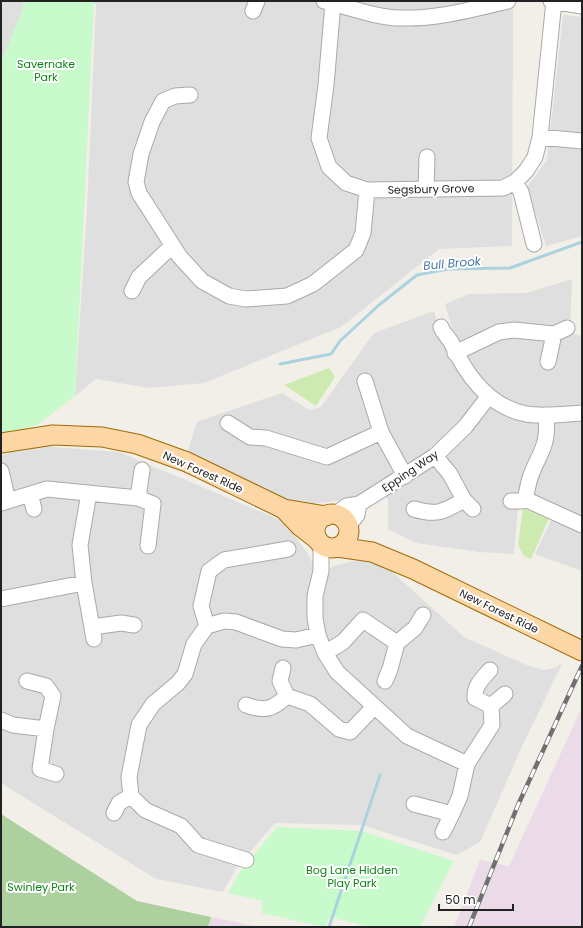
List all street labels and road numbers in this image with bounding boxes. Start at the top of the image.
street label: Segsbury Grove [387,180,475,198]
street label: Epping Way [379,446,442,496]
street label: New Forest Ride [160,447,246,497]
street label: New Forest Ride [457,585,541,637]

